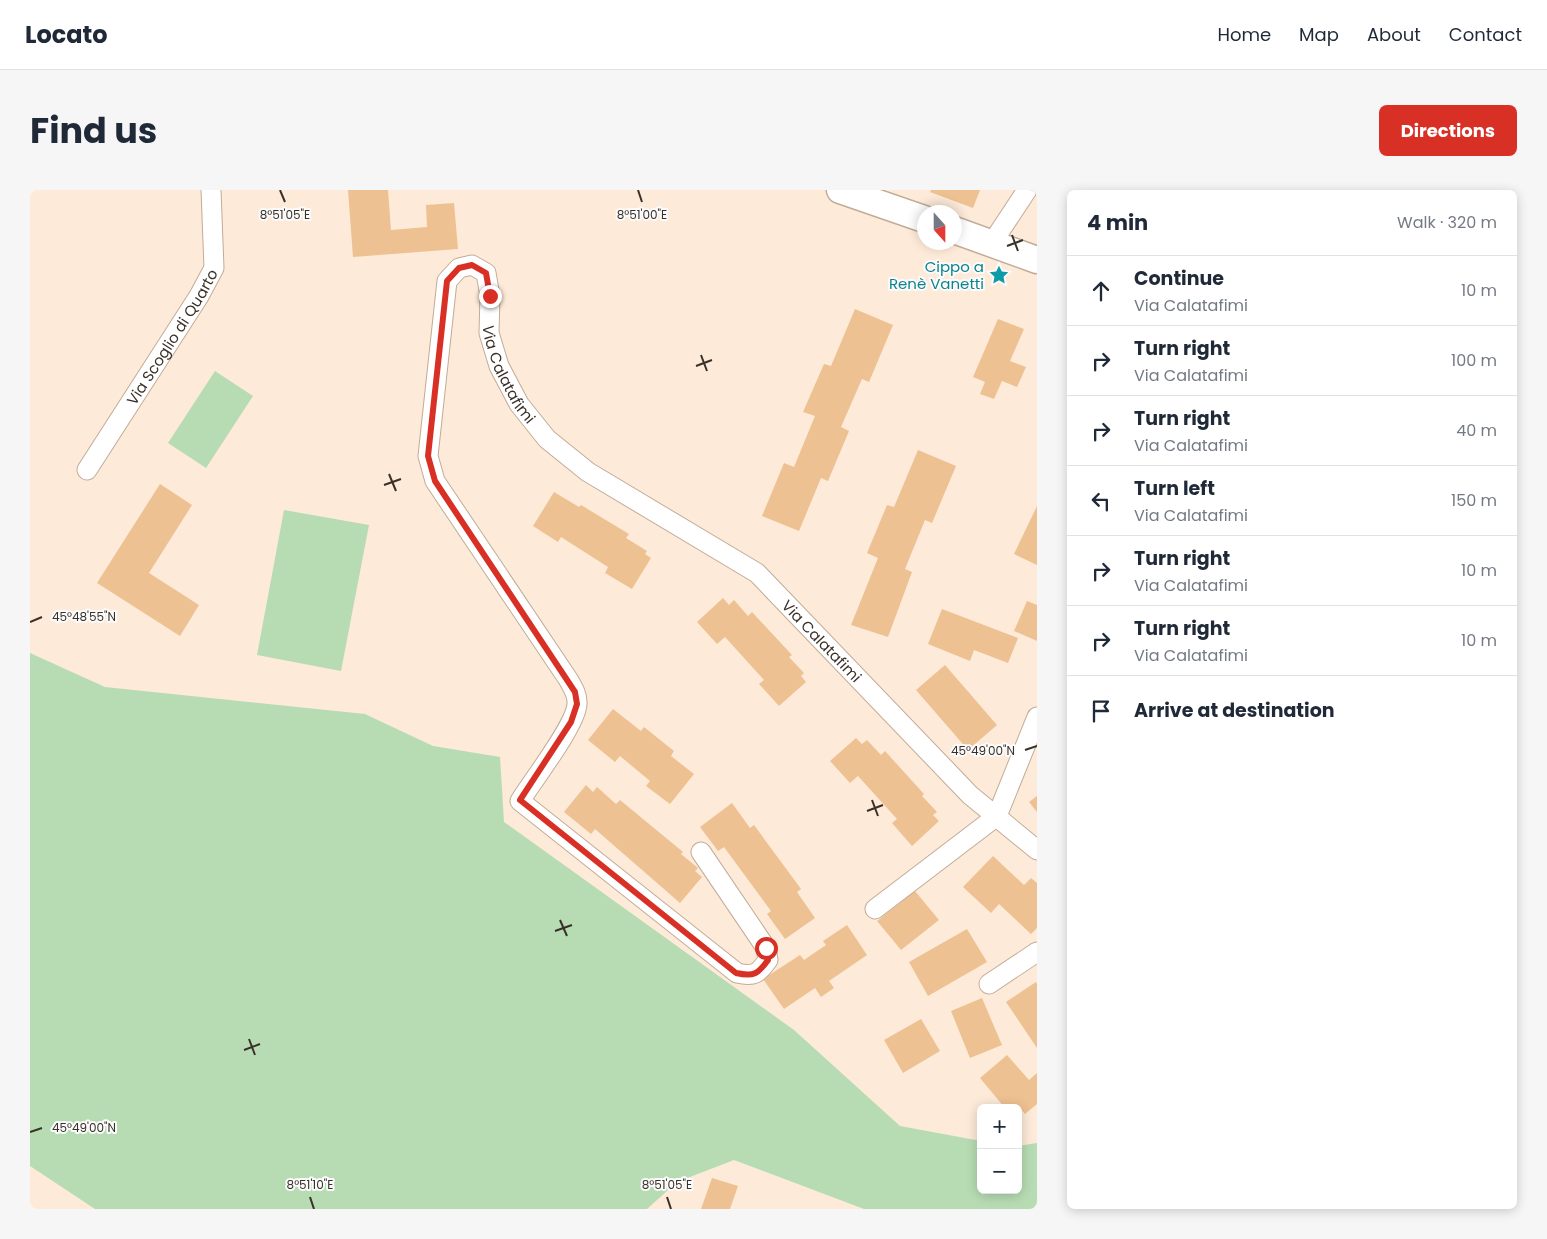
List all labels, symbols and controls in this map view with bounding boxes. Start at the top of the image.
text: Locato [25,18,108,51]
text: Home [1217,22,1271,47]
text: Map [1299,22,1339,47]
text: About [1367,22,1421,47]
text: Contact [1449,22,1522,47]
button: Directions [1379,105,1517,156]
text: Find us [30,106,157,155]
north arrow [917,205,962,250]
text: 8°51'05"E [260,206,310,223]
text: 8°51'00"E [617,206,667,223]
text: 4 min [1087,208,1148,237]
text: Walk · 320 m [1397,211,1497,234]
place label: Cippo a Renè Vanetti [889,256,984,294]
place icon: Cippo a Renè Vanetti [988,264,1010,286]
street label: Via Scoglio di Quarto [121,265,222,409]
text: Continue [1134,265,1224,292]
icon: ahead [1087,277,1115,305]
text: 10 m [1461,279,1497,302]
route end [479,285,502,308]
text: Via Calatafimi [1134,294,1248,317]
street label: Via Calatafimi [478,325,541,428]
text: Turn right [1134,335,1230,362]
icon: right [1087,347,1115,375]
text: 100 m [1451,349,1497,372]
text: Via Calatafimi [1134,364,1248,387]
text: Turn right [1134,405,1230,432]
icon: right [1087,417,1115,445]
text: 40 m [1456,419,1497,442]
text: Via Calatafimi [1134,434,1248,457]
text: Turn left [1134,475,1215,502]
icon: left [1087,487,1115,515]
text: 150 m [1451,489,1497,512]
text: Via Calatafimi [1134,504,1248,527]
text: Turn right [1134,545,1230,572]
icon: right [1087,557,1115,585]
text: 10 m [1461,559,1497,582]
text: Via Calatafimi [1134,574,1248,597]
street label: Via Calatafimi [777,595,867,687]
text: 45°48'55"N [52,608,116,625]
text: Turn right [1134,615,1230,642]
icon: right [1087,627,1115,655]
text: 10 m [1461,629,1497,652]
text: Via Calatafimi [1134,644,1248,667]
icon: arrive [1087,697,1115,725]
text: Arrive at destination [1134,697,1335,724]
text: 45°49'00"N [951,742,1015,759]
route start [755,937,778,960]
map controls [977,1104,1022,1194]
button: + [977,1104,1022,1149]
text: 45°49'00"N [52,1119,116,1136]
button: − [977,1149,1022,1194]
text: 8°51'10"E [287,1176,333,1193]
text: 8°51'05"E [642,1176,692,1193]

